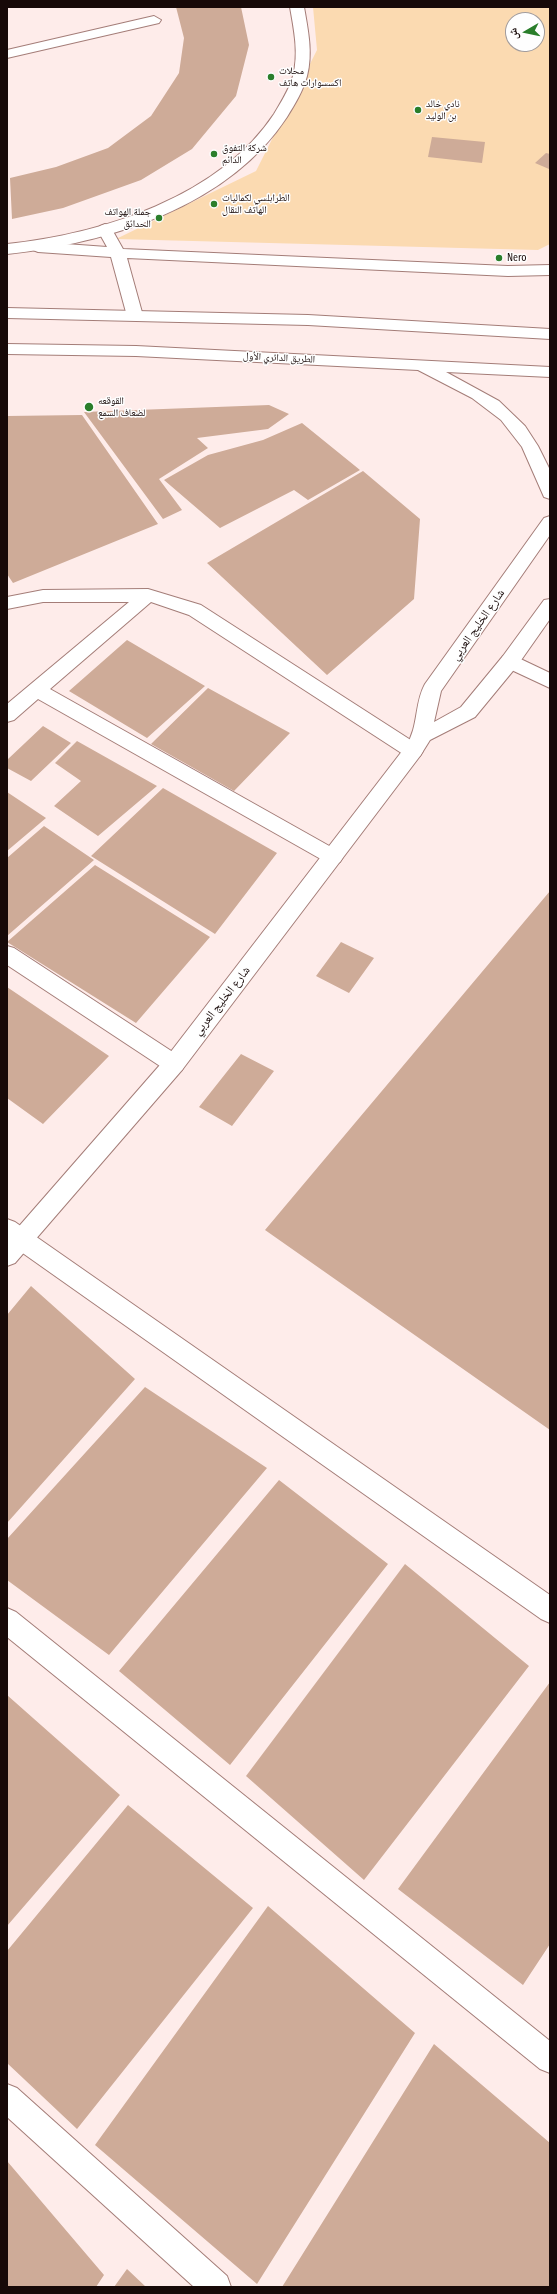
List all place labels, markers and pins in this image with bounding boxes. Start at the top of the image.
place label: محلات اكسسوارات هاتف [279,65,341,88]
marker: محلات اكسسوارات هاتف [266,72,276,82]
place label: نادي خالد بن الوليد [426,98,460,122]
marker: نادي خالد بن الوليد [413,105,423,115]
place label: شركة التفوق الدائم [222,142,267,166]
marker: شركة التفوق الدائم [209,149,219,159]
place label: الطرابلسي لكماليات الهاتف النقال [222,192,290,216]
marker: الطرابلسي لكماليات الهاتف النقال [209,199,219,209]
place label: جملة الهواتف الحدائق [104,206,151,230]
marker: جملة الهواتف الحدائق [154,213,164,223]
place label: Nero [507,252,526,264]
marker: Nero [494,253,504,263]
place label: القوقعه لضعاف السمع [98,395,145,418]
marker: القوقعه لضعاف السمع [83,401,95,413]

